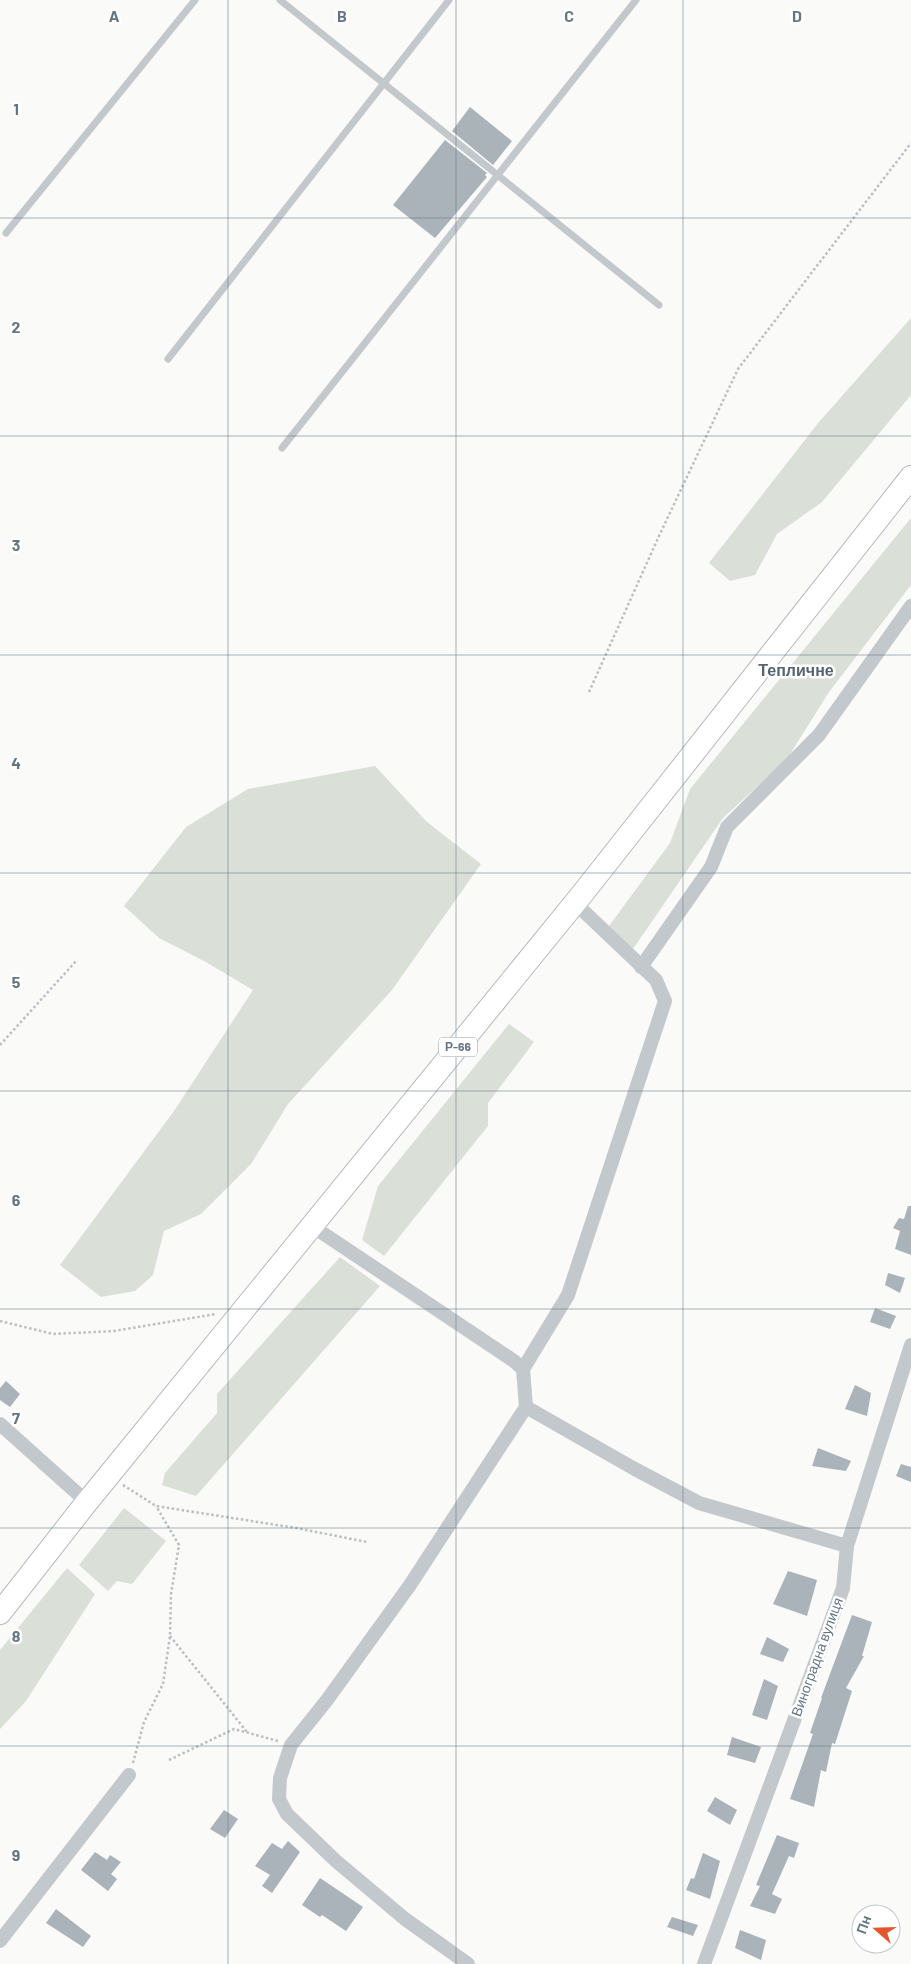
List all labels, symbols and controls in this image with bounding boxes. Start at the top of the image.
text: A [109,6,120,25]
text: B [337,6,347,25]
text: C [564,6,574,25]
text: D [792,6,802,25]
text: 1 [13,99,19,118]
text: 2 [12,317,21,336]
text: 3 [12,535,20,554]
district label: Тепличне [758,660,834,679]
text: 4 [11,753,21,772]
text: 5 [12,972,21,991]
road number: Р-66 [439,1038,477,1056]
text: 6 [12,1190,21,1209]
text: 7 [12,1408,20,1427]
street label: Виноградна вулиця [787,1595,846,1719]
text: 8 [12,1626,21,1645]
text: 9 [12,1845,20,1864]
north arrow [851,1904,901,1954]
text: Пн [852,1913,874,1936]

